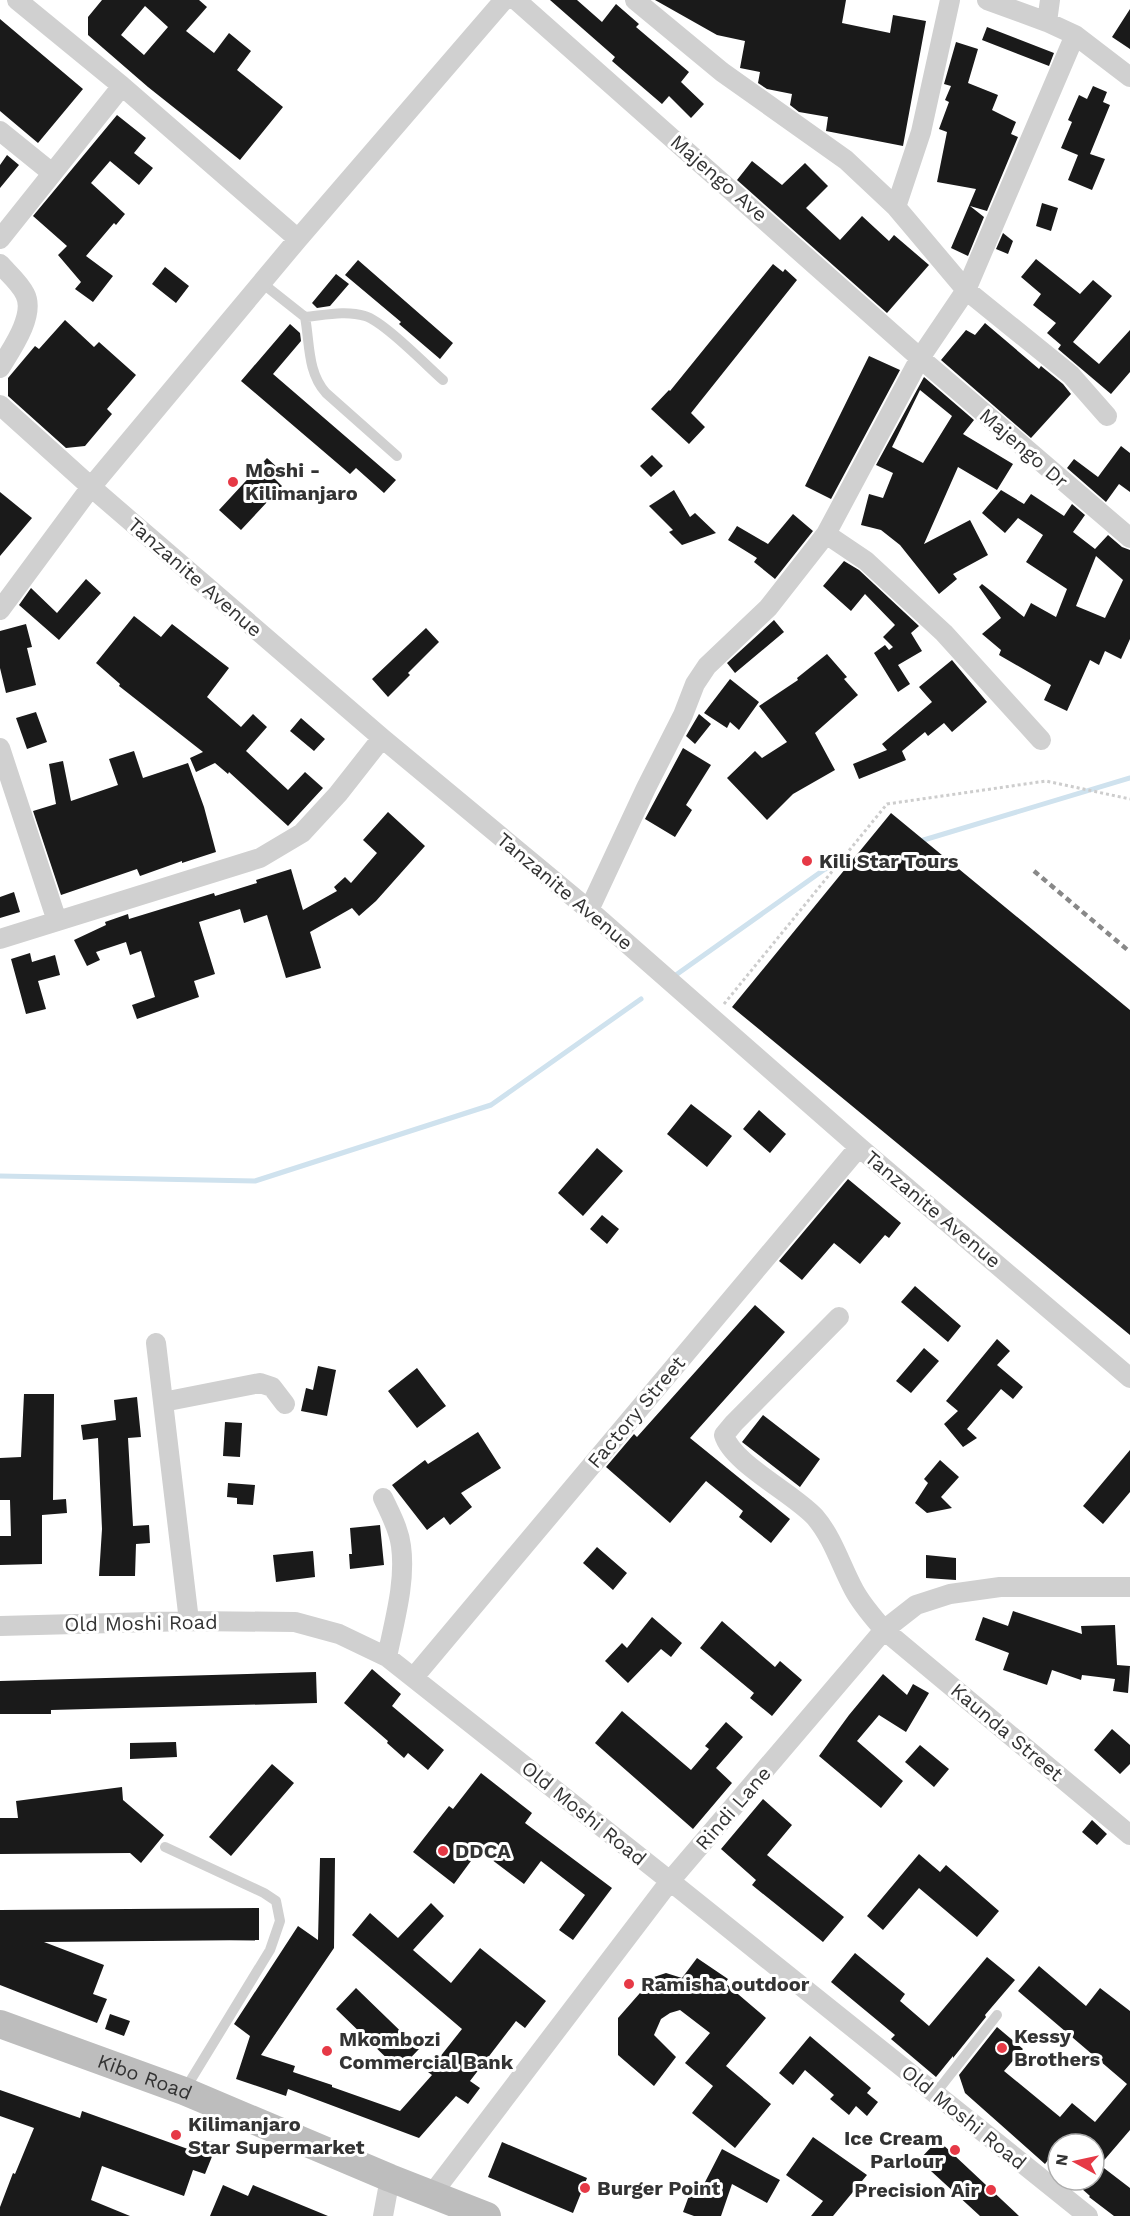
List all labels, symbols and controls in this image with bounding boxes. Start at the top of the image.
street label: Majengo Ave [666,129,772,227]
street label: Majengo Dr [975,403,1073,493]
place label: Moshi - Kilimanjaro [245,458,358,505]
marker: Moshi - Kilimanjaro [226,475,240,489]
street label: Tanzanite Avenue [123,512,267,642]
street label: Tanzanite Avenue [492,827,638,955]
place label: Kili Star Tours [819,849,959,873]
marker: Kili Star Tours [800,854,814,868]
street label: Tanzanite Avenue [860,1145,1006,1273]
street label: Factory Street [582,1351,690,1473]
street label: Old Moshi Road [64,1610,218,1636]
street label: Kaunda Street [946,1678,1069,1786]
street label: Old Moshi Road [517,1755,651,1871]
street label: Rindi Lane [690,1761,776,1855]
place label: DDCA [455,1839,511,1863]
marker: DDCA [436,1844,450,1858]
place label: Ramisha outdoor [641,1972,810,1996]
marker: Ramisha outdoor [622,1977,636,1991]
place label: Kessy Brothers [1014,2024,1100,2071]
place label: Mkombozi Commercial Bank [339,2027,514,2074]
marker: Kessy Brothers [995,2041,1009,2055]
marker: Mkombozi Commercial Bank [320,2044,334,2058]
street label: Kibo Road [94,2049,196,2105]
street label: Old Moshi Road [897,2059,1031,2175]
place label: Kilimanjaro Star Supermarket [188,2112,365,2159]
place label: Ice Cream Parlour [844,2126,943,2173]
marker: Kilimanjaro Star Supermarket [169,2128,183,2142]
north arrow [1046,2132,1106,2192]
marker: Ice Cream Parlour [948,2143,962,2157]
text: N [1051,2153,1072,2167]
place label: Burger Point [597,2176,720,2200]
place label: Precision Air [854,2178,979,2202]
marker: Burger Point [578,2181,592,2195]
marker: Precision Air [984,2183,998,2197]

